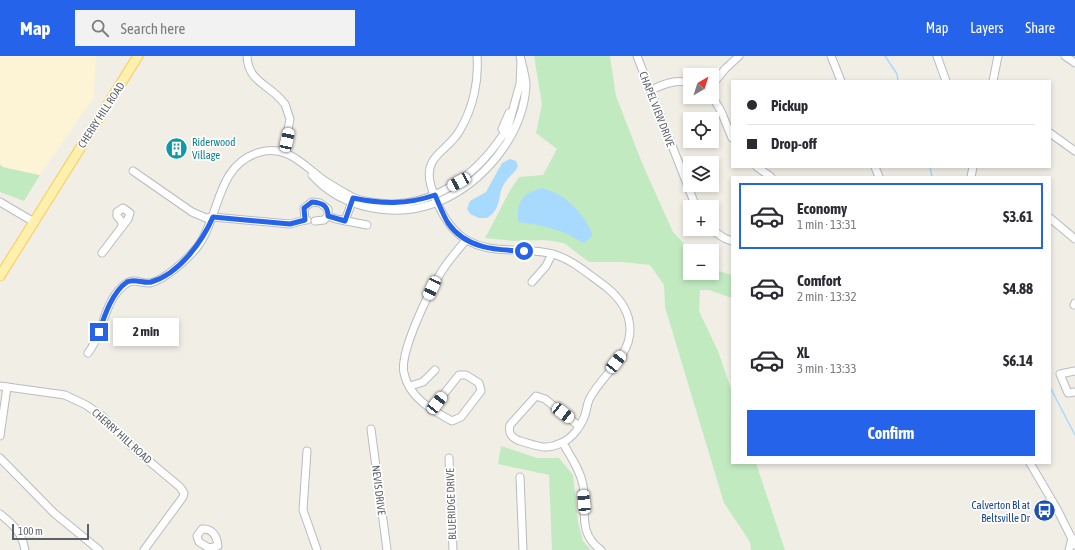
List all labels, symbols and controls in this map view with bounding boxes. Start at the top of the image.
search box [75,10,355,46]
text: Map [20,17,51,39]
icon: search [89,17,111,39]
text: Search here [121,20,185,37]
text: Map [926,20,948,36]
text: Layers [970,20,1003,36]
text: Share [1025,20,1055,36]
north arrow [683,68,719,104]
map controls [683,68,719,280]
street label: CHAPEL VIEW DRIVE [637,70,677,149]
street label: CHERRY HILL ROAD [75,80,127,150]
text: Pickup [771,97,808,114]
button: locate [683,112,719,148]
car [279,127,295,153]
building icon: Riderwood Village [163,135,189,161]
text: Drop-off [771,135,817,152]
place label: Riderwood Village [192,136,236,161]
button: layers [683,156,719,192]
car [446,171,472,193]
icon: car [749,198,785,234]
button: + [683,200,719,236]
text: Economy [797,200,847,217]
text: $3.61 [1003,208,1033,225]
text: 1 min · 13:31 [797,217,857,232]
route start [515,242,533,260]
button: − [683,244,719,280]
icon: car [749,270,785,306]
text: Comfort [797,272,841,289]
car [421,275,443,301]
text: $4.88 [1003,280,1033,297]
text: 2 min · 13:32 [797,289,857,304]
callout: 2 min [113,318,179,346]
route end [90,323,108,341]
text: 2 min [133,324,159,339]
icon: car [749,342,785,378]
text: XL [797,344,810,361]
car [604,349,628,375]
text: $6.14 [1003,352,1033,369]
text: 3 min · 13:33 [797,361,857,376]
car [425,390,449,416]
car [550,401,576,425]
street label: CHERRY HILL ROAD [90,406,154,466]
button: Confirm [747,410,1035,456]
street label: NEVIS DRIVE [370,464,388,516]
street label: BLUERIDGE DRIVE [444,468,458,540]
car [577,490,591,514]
bus stop icon: Calverton Bl at Beltsville Dr [1032,498,1058,524]
place label: Calverton Bl at Beltsville Dr [972,499,1031,524]
scale bar [12,522,89,541]
text: 100 m [18,525,43,537]

